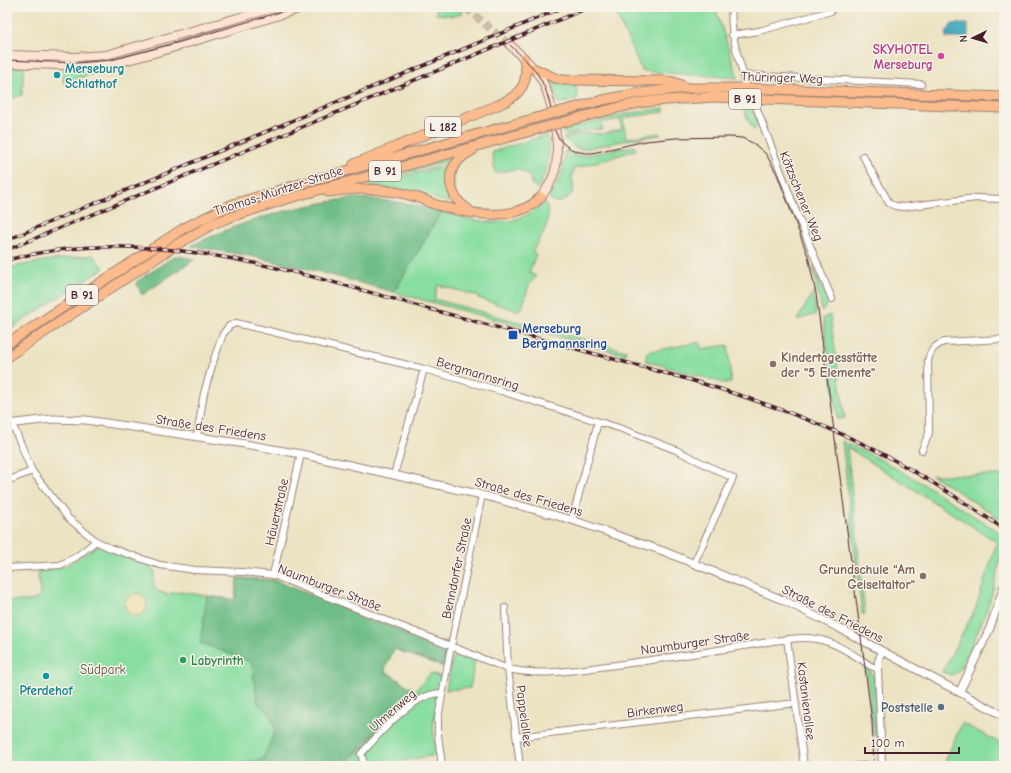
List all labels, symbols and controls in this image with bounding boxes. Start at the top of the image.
north arrow [953,18,993,58]
text: N [957,35,970,43]
place label: SKYHOTEL Merseburg [873,42,933,72]
marker: SKYHOTEL Merseburg [936,51,946,61]
place label: Merseburg Schlathof [65,61,125,91]
street label: Thüringer Weg [741,69,823,86]
marker: Merseburg Schlathof [52,70,62,80]
road number: B 91 [729,89,761,109]
road number: L 182 [425,117,461,137]
street label: Kötzschener Weg [777,149,826,243]
road number: B 91 [369,161,401,181]
street label: Thomas-Müntzer-Straße [212,162,345,218]
road number: B 91 [66,285,98,305]
place label: Merseburg Bergmannsring [522,321,607,351]
marker: Merseburg Bergmannsring [507,329,519,341]
place label: Kindertagesstätte der "5 Elemente" [781,350,878,380]
street label: Bergmannsring [435,354,521,393]
marker: Kindertagesstätte der "5 Elemente" [768,359,778,369]
street label: Straße des Friedens [155,411,267,444]
street label: Straße des Friedens [473,474,585,519]
street label: Häuerstraße [261,477,292,547]
street label: Benndorfer Straße [438,516,475,620]
street label: Naumburger Straße [276,561,384,614]
place label: Grundschule "Am Geiseltaltor" [819,562,915,592]
marker: Grundschule "Am Geiseltaltor" [918,571,928,581]
street label: Straße des Friedens [780,581,886,645]
street label: Naumburger Straße [640,627,751,658]
place label: Labyrinth [191,653,244,668]
marker: Labyrinth [178,655,188,665]
street label: Kastanienallee [794,661,819,742]
park label: Südpark [80,662,127,677]
marker: Pferdehof [41,671,51,681]
place label: Pferdehof [19,683,73,698]
street label: Pappelallee [513,684,536,748]
street label: Ulmenweg [366,686,419,735]
street label: Birkenweg [626,699,684,720]
place label: Poststelle [881,700,934,715]
marker: Poststelle [936,702,946,712]
scale bar [865,729,959,755]
text: 100 m [871,736,904,750]

